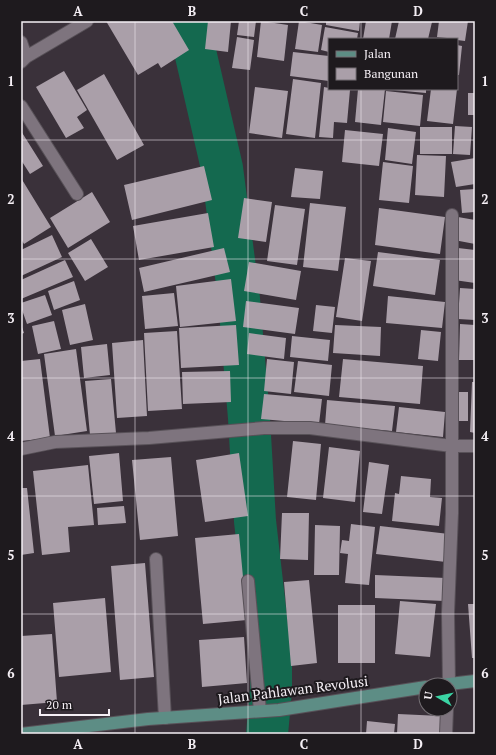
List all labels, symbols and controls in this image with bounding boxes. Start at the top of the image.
text: A [73,2,83,20]
text: B [188,2,196,20]
text: C [300,2,308,20]
text: D [413,2,423,20]
legend [328,38,458,90]
text: Jalan [364,46,391,61]
text: Bangunan [364,66,418,81]
text: 1 [7,72,15,90]
text: 1 [481,72,489,90]
text: 2 [7,190,15,208]
text: 2 [481,190,489,208]
text: 3 [7,309,15,327]
text: 3 [481,309,489,327]
text: 4 [7,427,15,445]
text: 4 [481,427,489,445]
text: 5 [7,546,15,564]
text: 5 [481,546,489,564]
text: 6 [7,664,15,682]
text: 6 [481,664,489,682]
street label: Jalan Pahlawan Revolusi [217,671,369,708]
north arrow [418,677,458,717]
text: U [421,690,436,700]
scale bar [40,691,109,717]
text: 20 m [46,697,73,712]
text: A [73,735,83,753]
text: B [188,735,196,753]
text: C [300,735,308,753]
text: D [413,735,423,753]

